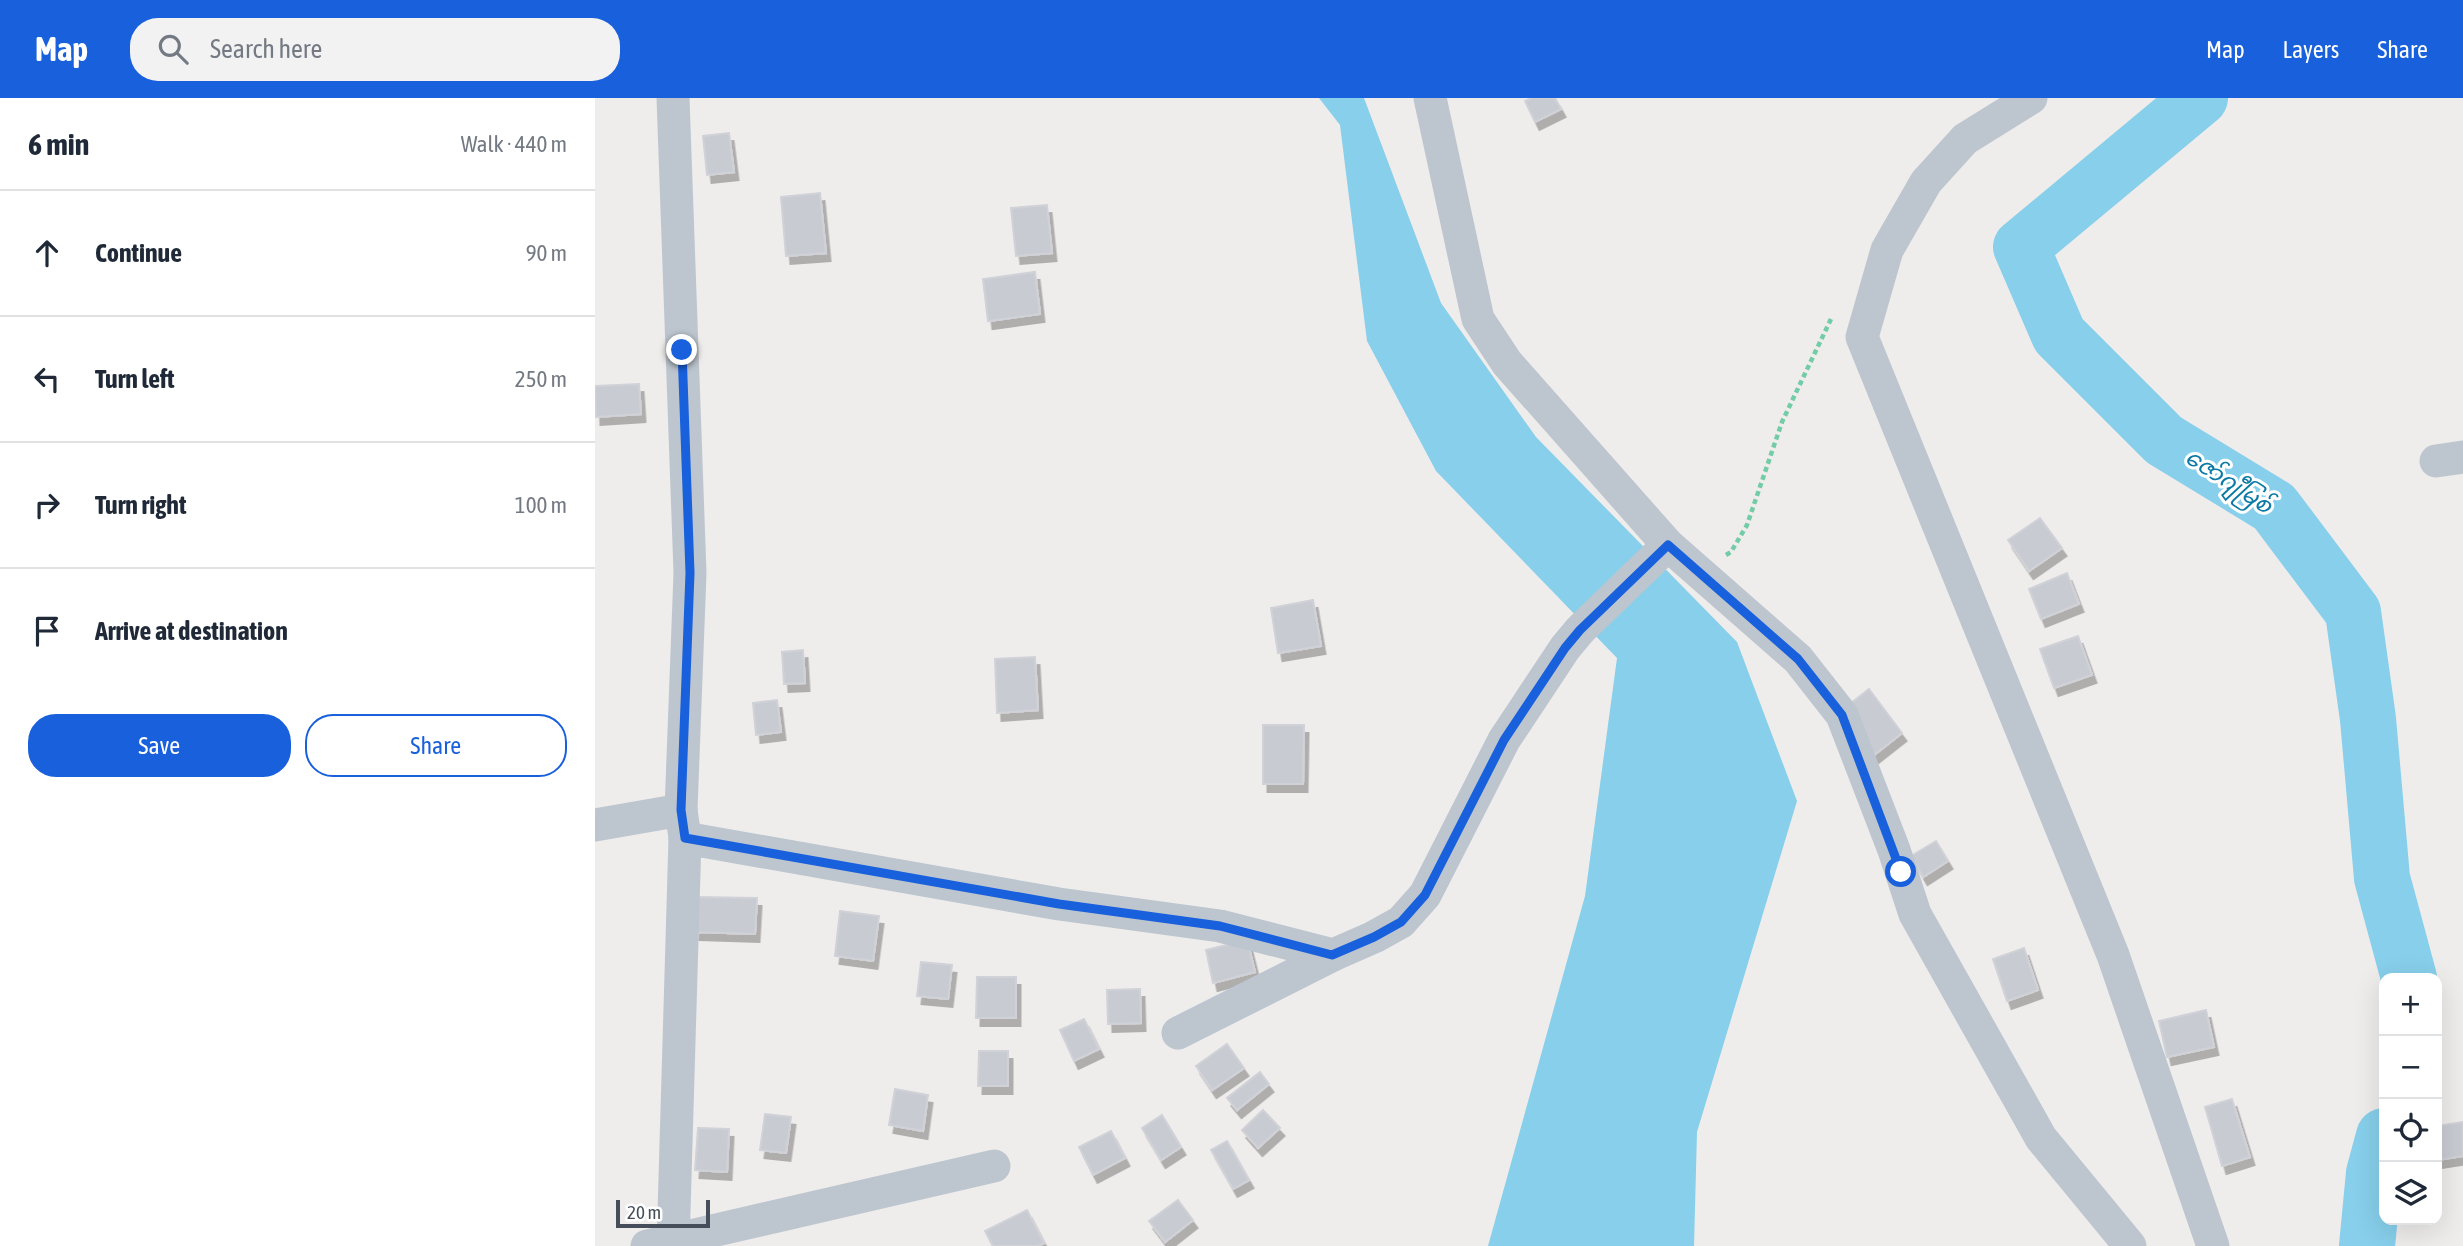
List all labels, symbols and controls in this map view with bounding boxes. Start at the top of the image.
search box [130,18,620,81]
text: Map [35,30,88,68]
icon: search [154,30,192,68]
text: Search here [210,34,322,64]
text: Map [2206,36,2245,63]
text: Layers [2283,36,2339,63]
text: Share [2377,36,2428,63]
text: 6 min [28,127,89,161]
text: Walk · 440 m [461,131,567,157]
icon: ahead [28,234,66,272]
text: Continue [95,238,182,268]
text: 90 m [526,240,567,266]
route end [666,334,697,365]
icon: left [28,360,66,398]
text: Turn left [95,364,175,394]
text: 250 m [515,366,567,392]
water label: ဇော်ဂျီမြစ် [2178,441,2280,524]
icon: right [28,486,66,524]
text: Turn right [95,490,186,520]
text: 100 m [515,492,567,518]
icon: arrive [28,612,66,650]
text: Arrive at destination [95,616,288,646]
button: Save [28,714,291,777]
button: Share [305,714,567,777]
route start [1885,856,1916,887]
map controls [2379,973,2442,1225]
button: + [2379,973,2442,1036]
button: − [2379,1036,2442,1099]
button: locate [2379,1099,2442,1162]
button: layers [2379,1162,2442,1225]
scale bar [616,1197,711,1229]
text: 20 m [627,1201,661,1223]

